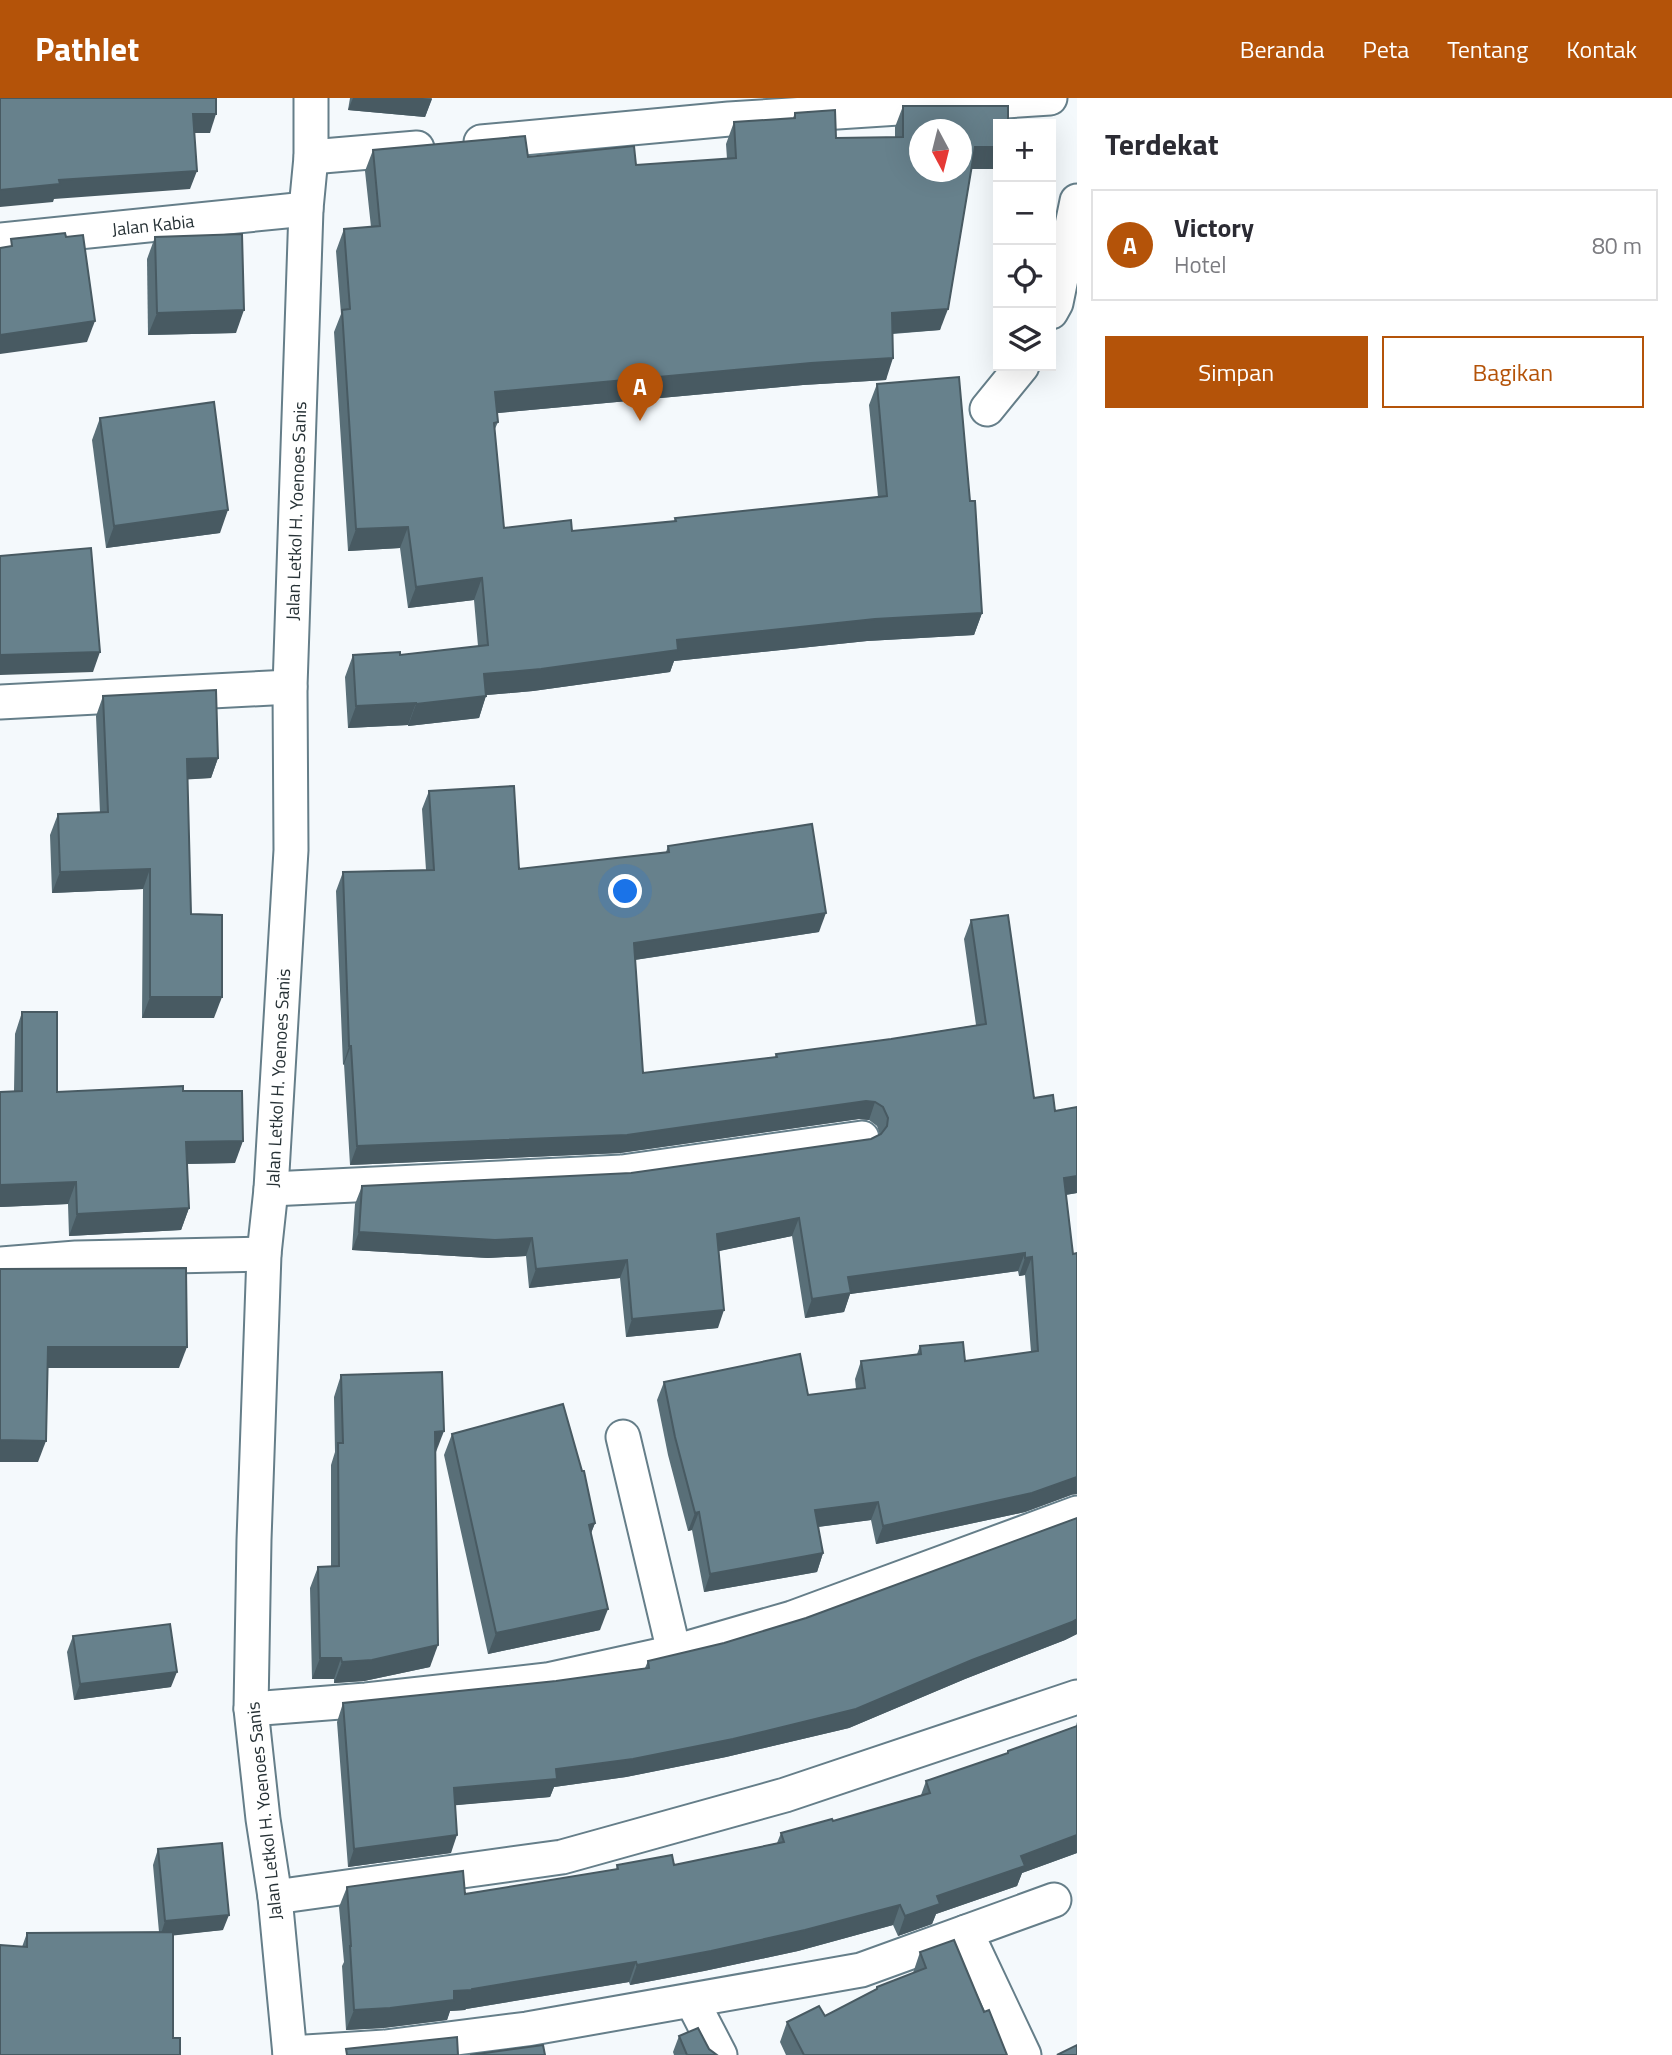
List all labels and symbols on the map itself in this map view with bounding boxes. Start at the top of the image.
north arrow [909,119,972,182]
street label: Jalan Kabia [110,207,196,243]
pin: A [617,363,663,421]
street label: Jalan Letkol H. Yoenoes Sanis [279,401,313,621]
your location [608,874,642,908]
street label: Jalan Letkol H. Yoenoes Sanis [259,968,297,1188]
street label: Jalan Letkol H. Yoenoes Sanis [239,1701,289,1921]

